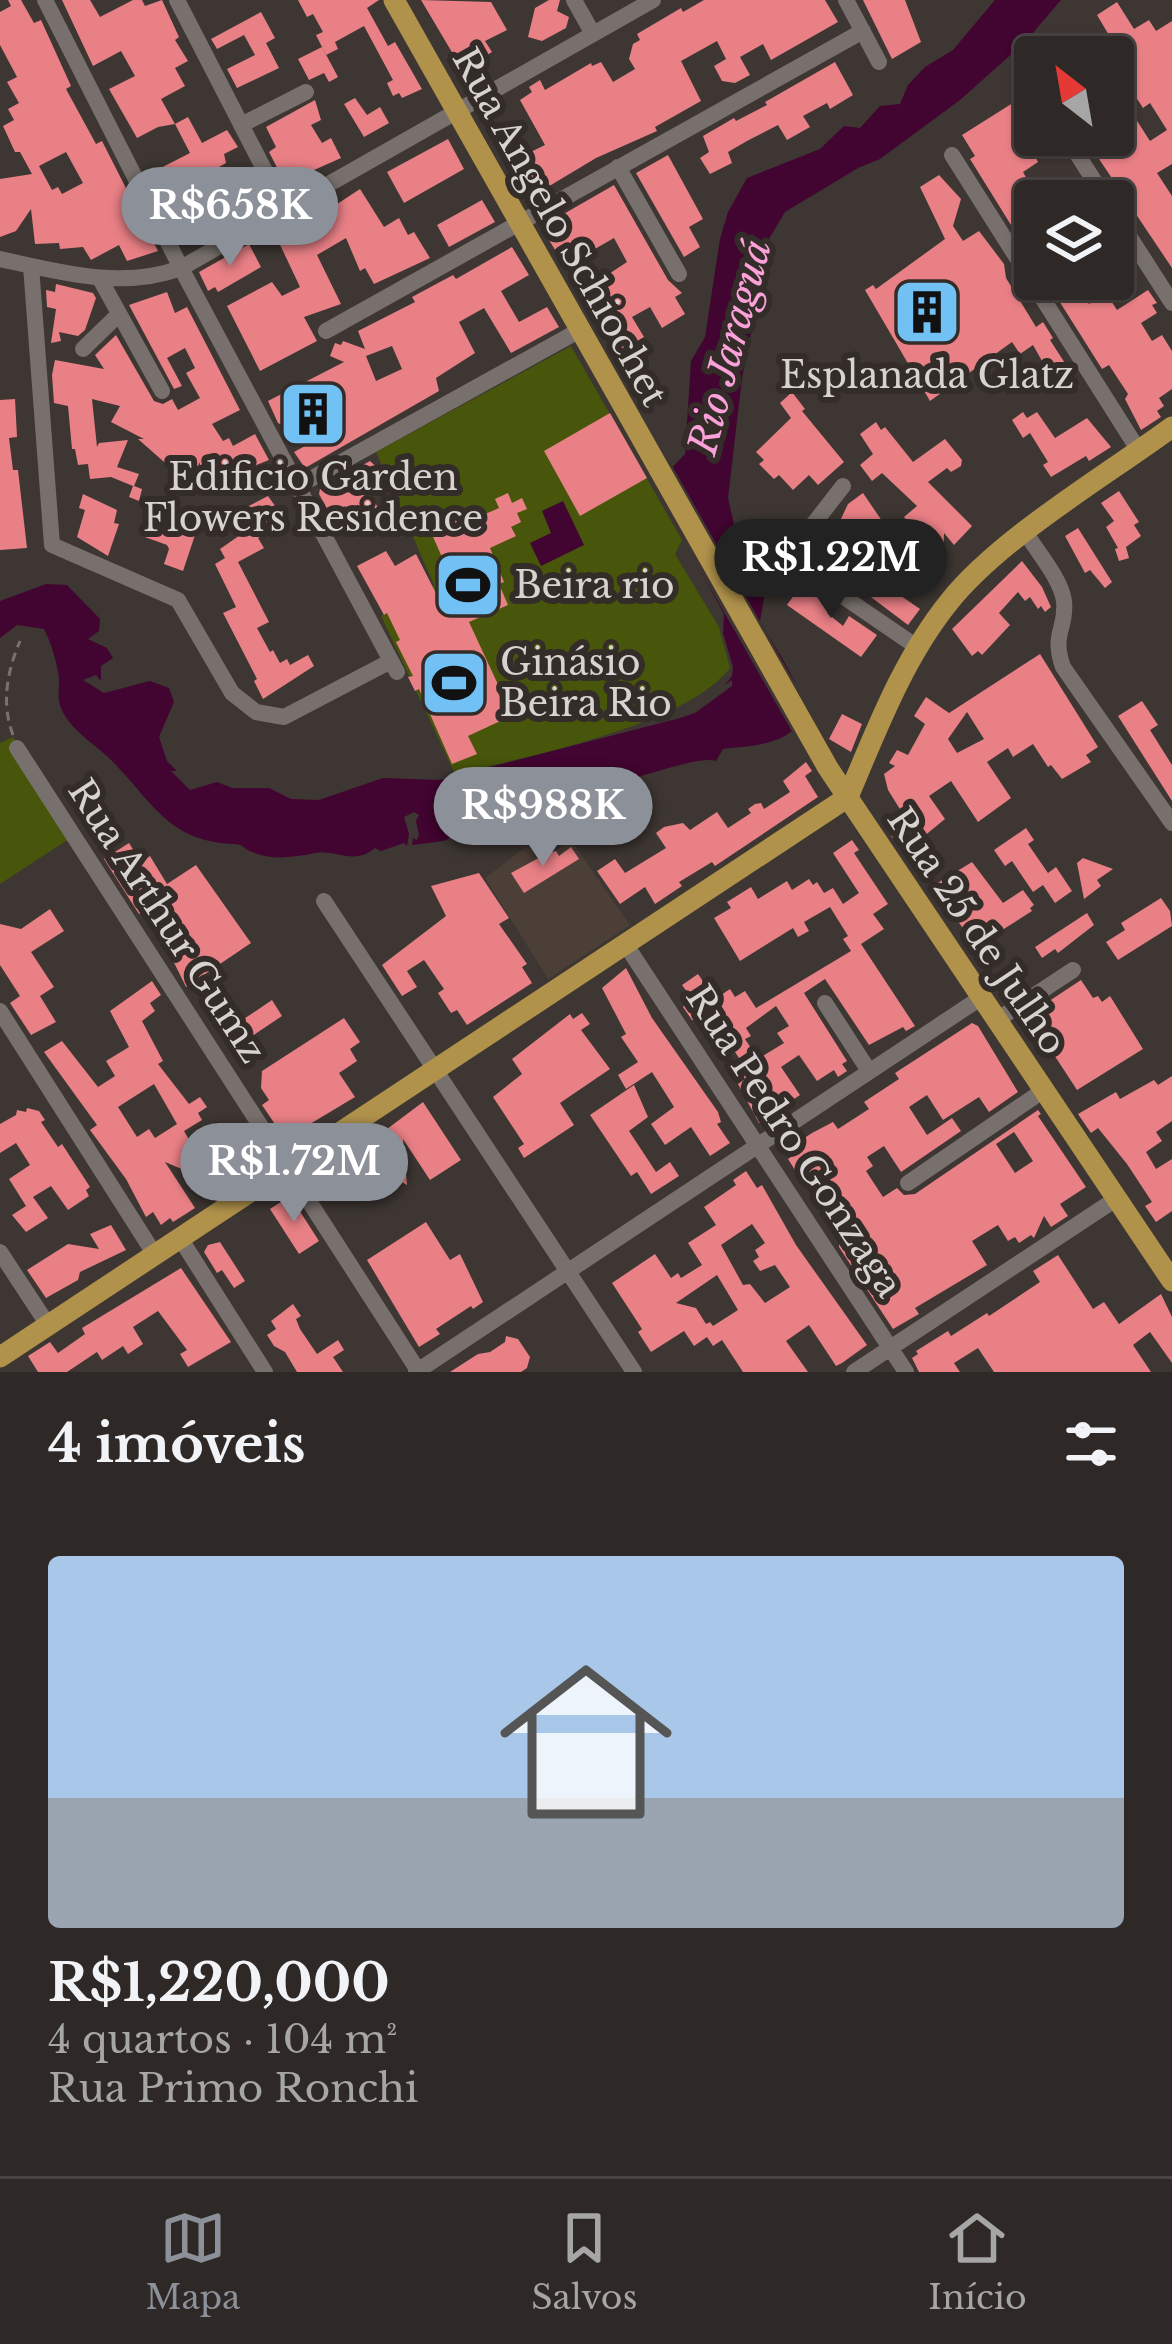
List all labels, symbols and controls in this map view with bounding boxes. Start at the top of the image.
north arrow [1014,36,1134,156]
map controls [1014,36,1134,300]
street label: Rua Angelo Schiochet [443,40,677,414]
pin: R$658K [132,167,328,269]
button: layers [1014,180,1134,300]
text: R$658K [148,181,312,230]
water label: Rio Jaraguá [677,234,782,461]
building icon: Esplanada Glatz [892,277,962,347]
place label: Esplanada Glatz [780,353,1074,398]
building icon: Edificio Garden Flowers Residence [278,379,348,449]
place label: Edificio Garden Flowers Residence [143,455,483,541]
pin: R$1.22M [720,519,942,621]
text: R$1.22M [741,533,921,582]
sports icon: Beira rio [433,550,503,620]
place label: Beira rio [514,563,675,608]
place label: Ginásio Beira Rio [500,640,672,726]
sports icon: Ginásio Beira Rio [419,648,489,718]
pin: R$988K [445,767,641,869]
street label: Rua Arthur Gumz [59,771,275,1071]
text: R$988K [461,781,625,830]
street label: Rua 25 de Julho [878,799,1076,1063]
street label: Rua Pedro Gonzaga [676,977,912,1305]
pin: R$1.72M [183,1123,405,1225]
text: R$1.72M [207,1137,381,1186]
icon: filters [1058,1411,1124,1477]
text: 4 imóveis [48,1413,305,1476]
icon: home [478,1634,694,1850]
text: R$1,220,000 [48,1952,390,2015]
text: 4 quartos · 104 m² [48,2015,397,2064]
text: Rua Primo Ronchi [48,2064,418,2113]
tab: Mapa [145,2205,240,2318]
tab: Salvos [531,2205,637,2318]
tab: Início [928,2205,1027,2318]

